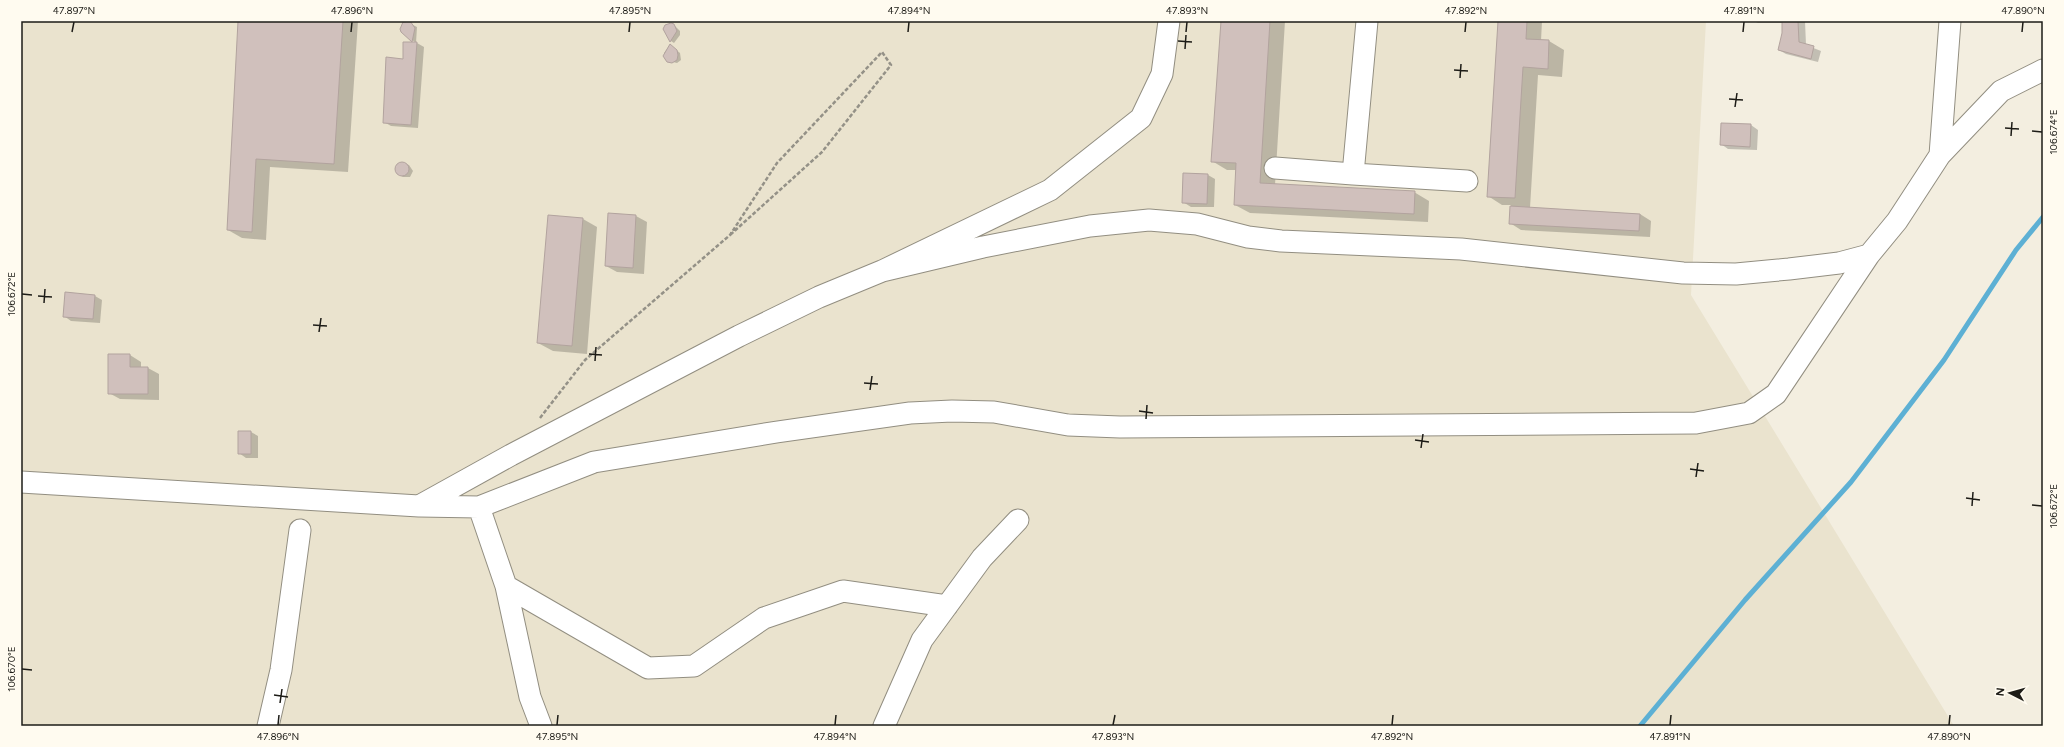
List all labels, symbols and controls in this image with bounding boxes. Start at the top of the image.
text: 47.897°N [53,4,95,17]
text: 47.896°N [331,4,373,17]
text: 47.895°N [609,4,651,17]
text: 47.894°N [887,4,931,17]
text: 47.893°N [1166,4,1208,17]
text: 47.892°N [1445,4,1487,17]
text: 47.891°N [1723,4,1765,17]
text: 47.890°N [2001,4,2045,17]
text: 106.674°E [2047,109,2060,155]
text: 106.672°E [5,272,18,316]
text: 106.672°E [2047,484,2060,528]
text: 106.670°E [5,646,18,692]
north arrow [1990,673,2030,713]
text: N [1994,687,2007,697]
text: 47.896°N [257,730,299,743]
text: 47.895°N [536,730,578,743]
text: 47.894°N [813,730,857,743]
text: 47.893°N [1092,730,1134,743]
text: 47.892°N [1371,730,1413,743]
text: 47.891°N [1649,730,1691,743]
text: 47.890°N [1927,730,1971,743]

